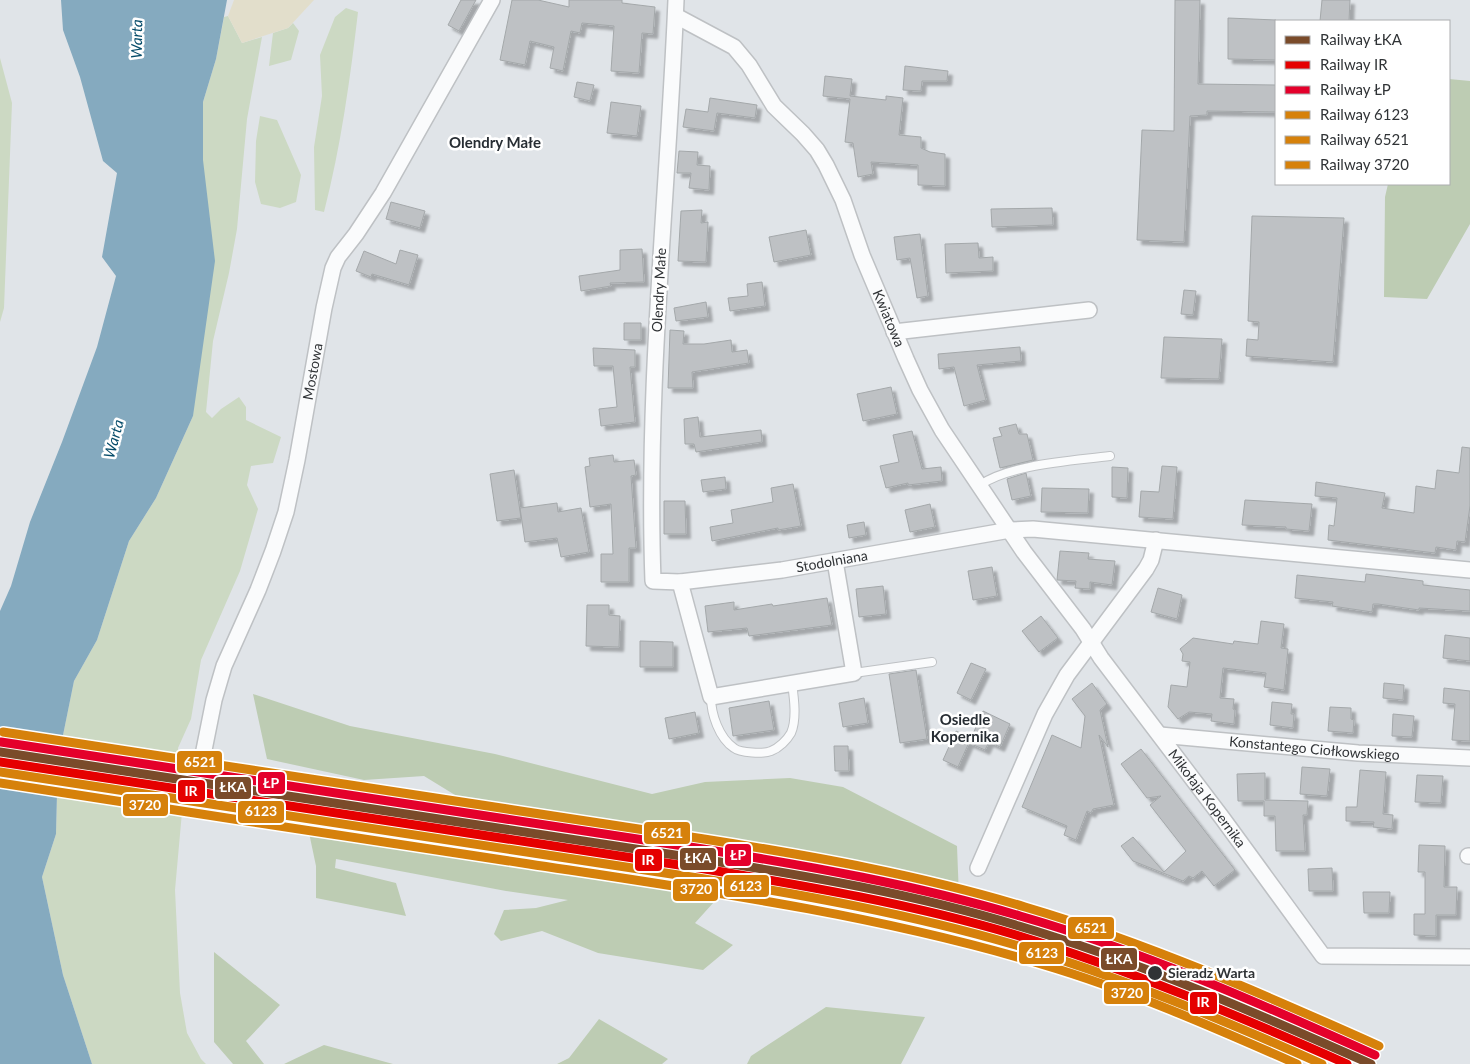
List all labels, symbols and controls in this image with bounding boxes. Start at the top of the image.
water label: Warta [127,19,145,59]
legend [1275,20,1450,185]
text: Railway ŁKA [1320,30,1403,48]
text: Railway IR [1320,55,1388,73]
text: Railway ŁP [1320,80,1391,98]
text: Railway 6123 [1320,105,1409,123]
text: Railway 6521 [1320,130,1409,148]
district label: Olendry Małe [449,133,541,151]
text: Railway 3720 [1320,155,1409,173]
street label: Olendry Małe [648,247,669,333]
street label: Kwiatowa [870,287,909,349]
street label: Mostowa [299,342,326,401]
water label: Warta [99,417,127,460]
street label: Stodolniana [795,546,869,575]
district label: Osiedle Kopernika [931,710,999,745]
street label: Konstantego Ciołkowskiego [1228,732,1400,763]
street label: Mikołaja Kopernika [1165,746,1250,851]
line badge: 6521 [176,750,223,774]
text: 6521 [184,753,216,770]
line badge: ŁP [257,771,286,795]
text: ŁP [263,774,279,791]
line badge: ŁKA [214,776,252,800]
text: ŁKA [220,778,247,795]
line badge: IR [177,779,206,803]
text: IR [184,782,199,799]
line badge: 3720 [122,793,169,817]
text: 3720 [129,796,161,813]
line badge: 6123 [237,800,285,824]
text: 6123 [245,802,277,819]
line badge: 6521 [643,821,691,845]
text: 6521 [651,824,683,841]
line badge: ŁP [724,843,752,867]
text: ŁP [730,846,746,863]
line badge: ŁKA [679,847,717,871]
line badge: IR [634,848,663,872]
text: ŁKA [685,849,712,866]
text: IR [641,851,656,868]
line badge: 6123 [723,874,770,898]
text: 6123 [730,877,762,894]
line badge: 3720 [672,878,719,902]
text: 3720 [680,880,712,897]
line badge: 6521 [1067,916,1115,940]
text: 6521 [1075,919,1107,936]
line badge: 6123 [1018,941,1065,965]
text: 6123 [1026,944,1058,961]
line badge: ŁKA [1100,947,1138,971]
text: ŁKA [1106,950,1133,967]
marker: Sieradz Warta [1146,964,1164,982]
place label: Sieradz Warta [1168,964,1255,981]
line badge: 3720 [1103,981,1150,1005]
text: 3720 [1111,984,1143,1001]
line badge: IR [1189,991,1218,1015]
text: IR [1196,993,1211,1010]

